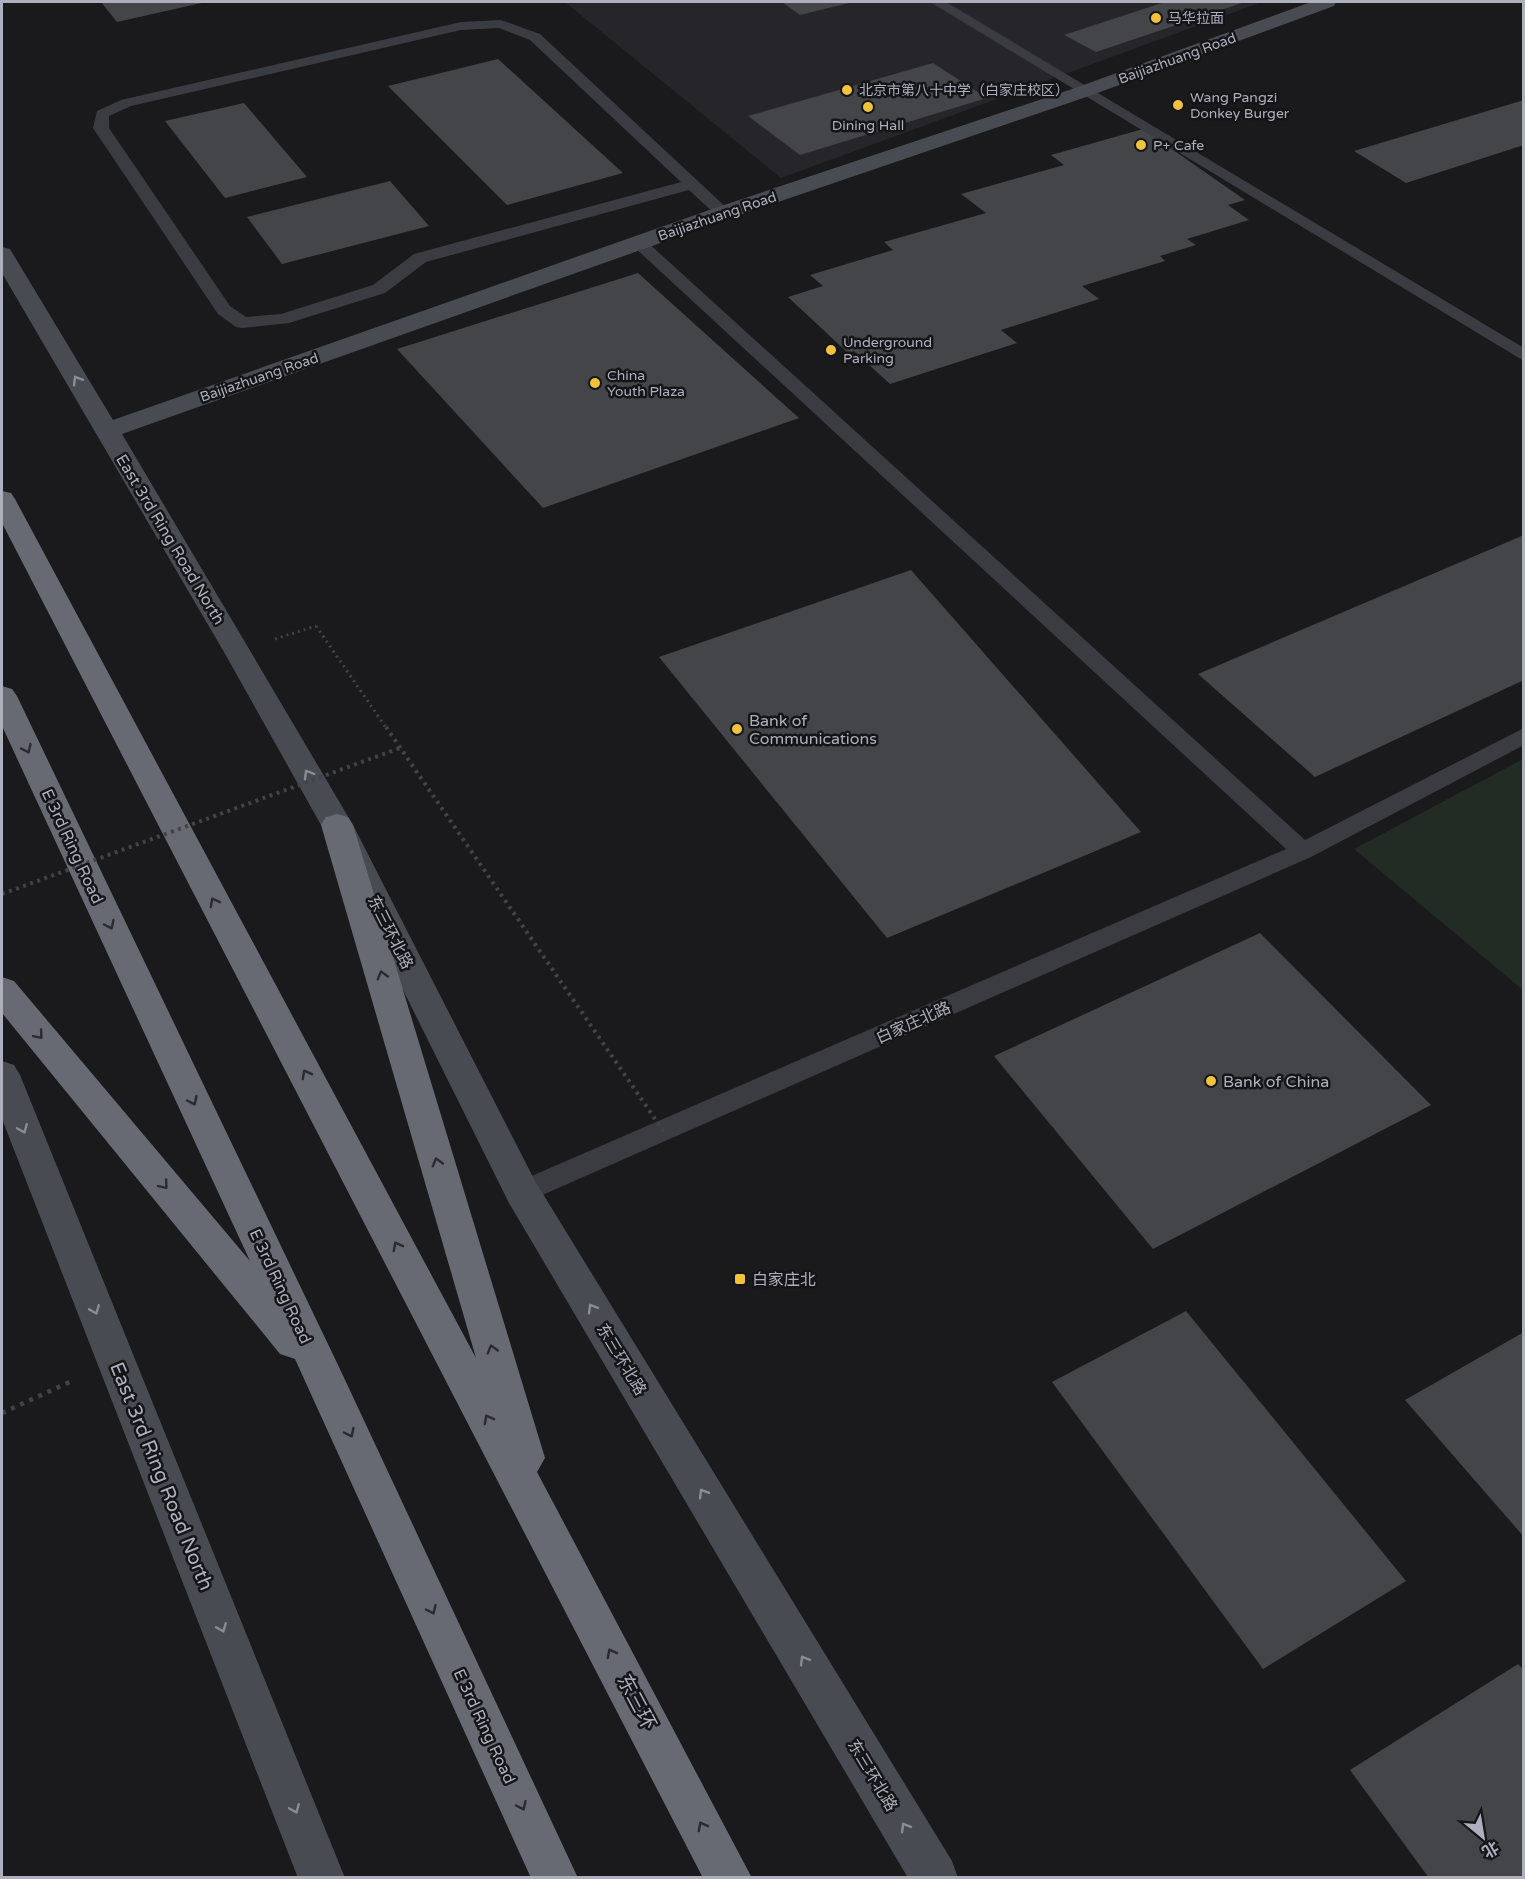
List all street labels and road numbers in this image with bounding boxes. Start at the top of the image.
street label: Baijiazhuang Road [1116,29,1238,88]
street label: Baijiazhuang Road [656,188,779,245]
street label: Baijiazhuang Road [198,349,321,406]
street label: East 3rd Ring Road North [111,451,229,628]
street label: E 3rd Ring Road [37,786,107,907]
street label: 东三环北路 [363,892,417,973]
street label: 白家庄北路 [873,998,954,1048]
street label: E 3rd Ring Road [245,1226,315,1347]
street label: 东三环北路 [592,1320,650,1399]
street label: East 3rd Ring Road North [104,1359,218,1594]
street label: E 3rd Ring Road [449,1666,519,1787]
street label: 东三环 [611,1670,661,1735]
street label: 东三环北路 [843,1736,901,1815]

